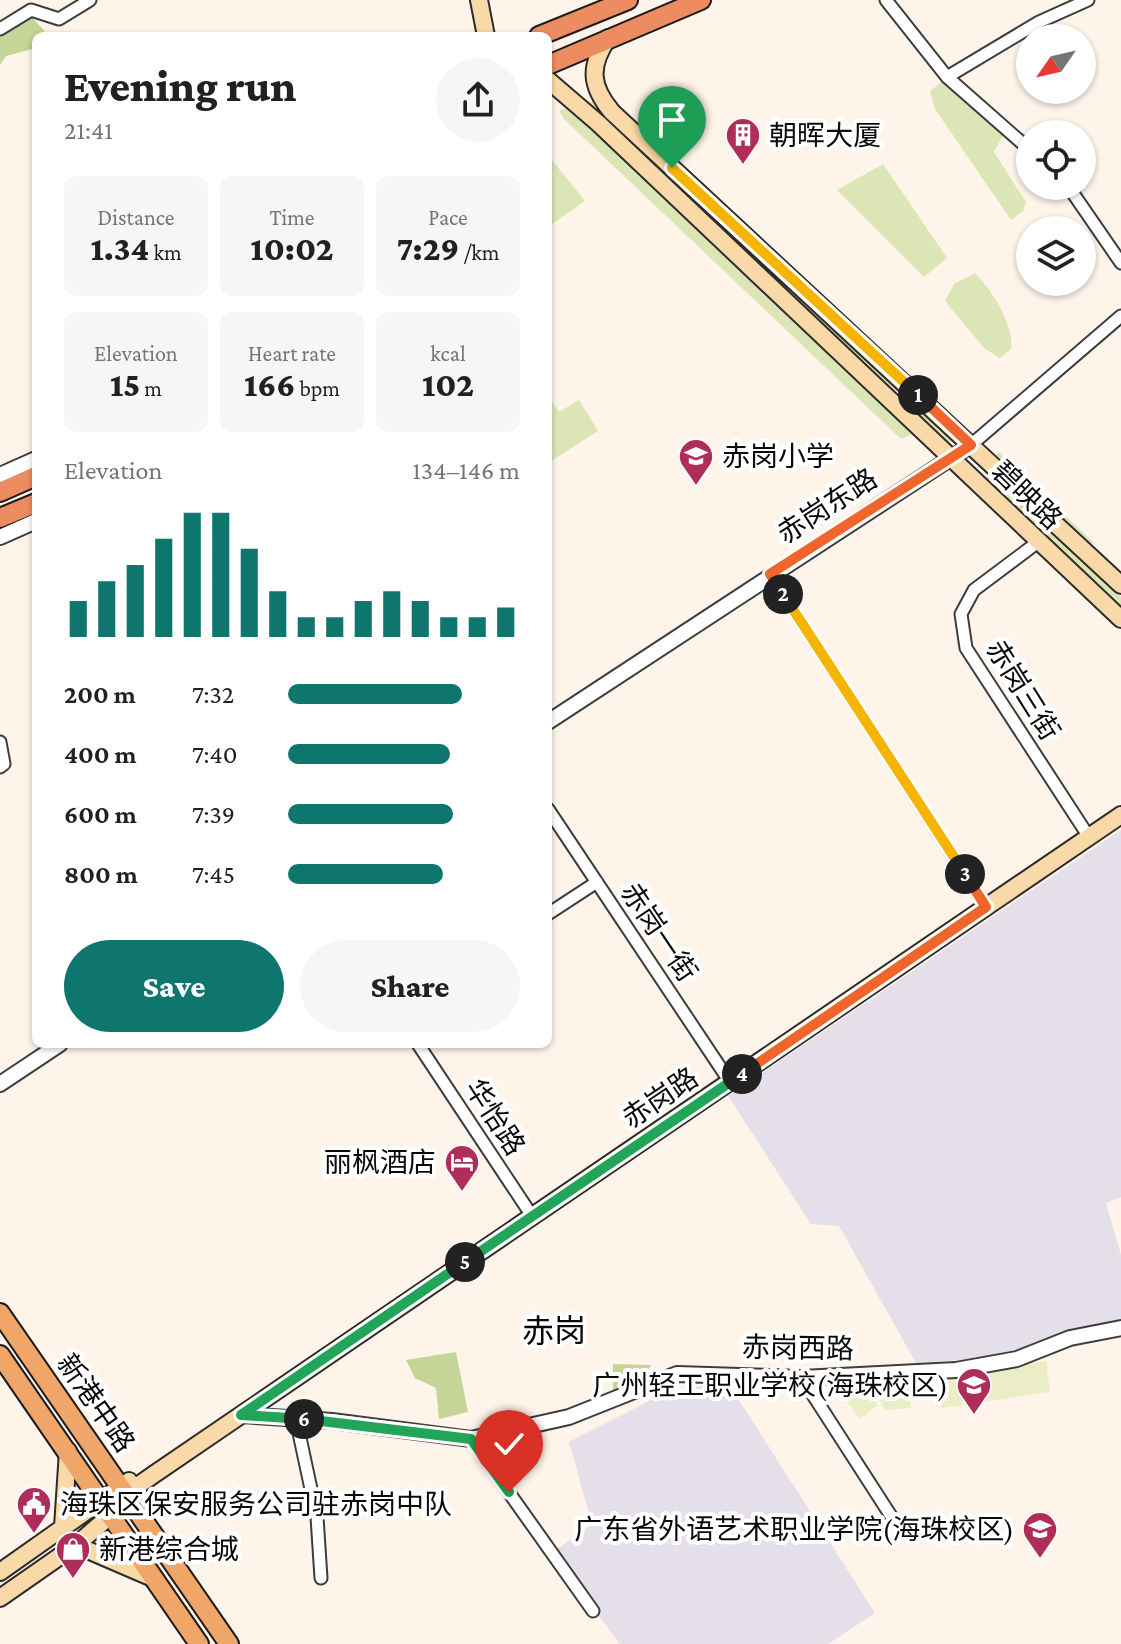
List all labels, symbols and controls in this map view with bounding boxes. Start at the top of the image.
north arrow [1016,24,1096,104]
map controls [1016,24,1096,296]
button: share [436,58,520,142]
text: Evening run [64,62,296,110]
pin [638,86,706,168]
icon: arrive [650,98,694,142]
text: 21:41 [64,116,113,145]
building icon: 朝晖大厦 [724,116,762,166]
place label: 朝晖大厦 [769,120,881,151]
button: locate [1016,120,1096,200]
text: Distance [98,205,174,230]
text: Time [269,205,315,230]
text: Pace [428,205,468,230]
button: layers [1016,216,1096,296]
text: 1.34 [90,230,149,267]
text: 10:02 [250,230,334,267]
text: 7:29 [396,230,459,267]
text: km [149,240,182,265]
text: /km [459,240,500,265]
text: Elevation [94,341,178,366]
text: Heart rate [248,341,336,366]
text: kcal [430,341,466,366]
text: 15 [110,366,140,403]
text: 166 [244,366,295,403]
text: 102 [422,366,474,403]
pin: 1 [898,375,938,415]
text: m [140,376,162,401]
text: bpm [295,376,340,401]
text: 1 [914,382,922,407]
school or university icon: 赤岗小学 [677,437,715,487]
place label: 赤岗小学 [722,441,834,472]
street label: 碧映路 [986,455,1068,535]
text: Elevation [64,456,162,485]
text: 134–146 m [412,456,520,485]
street label: 赤岗东路 [772,462,882,550]
pin: 2 [763,574,803,614]
text: 2 [777,581,789,606]
street label: 赤岗三街 [980,634,1066,746]
text: 200 m [64,680,136,709]
text: 7:32 [192,680,234,709]
text: 400 m [64,740,137,769]
text: 7:40 [192,740,238,769]
text: 600 m [64,800,137,829]
text: 7:39 [192,800,235,829]
pin: 3 [945,854,985,894]
text: 800 m [64,860,138,889]
text: 7:45 [192,860,235,889]
text: 3 [960,861,970,886]
street label: 赤岗一街 [615,877,703,987]
button: Save [64,940,284,1032]
button: Share [300,940,520,1032]
pin: 4 [722,1054,762,1094]
text: 4 [736,1061,748,1086]
street label: 赤岗路 [617,1062,703,1134]
street label: 华怡路 [459,1073,531,1161]
hotel icon: 丽枫酒店 [443,1143,481,1193]
place label: 丽枫酒店 [324,1147,436,1178]
pin: 5 [445,1242,485,1282]
text: 5 [460,1249,470,1274]
district label: 赤岗 [522,1313,586,1349]
street label: 赤岗西路 [742,1332,854,1364]
street label: 新港中路 [51,1348,141,1458]
school or university icon: 广州轻工职业学校(海珠校区) [955,1366,993,1416]
place label: 广州轻工职业学校(海珠校区) [592,1370,948,1402]
pin: 6 [284,1399,324,1439]
text: 6 [298,1406,310,1431]
pin [475,1410,543,1492]
icon: check [487,1422,531,1466]
public building icon: 海珠区保安服务公司驻赤岗中队 [15,1485,53,1535]
place label: 海珠区保安服务公司驻赤岗中队 [60,1489,452,1520]
school or university icon: 广东省外语艺术职业学院(海珠校区) [1021,1510,1059,1560]
place label: 广东省外语艺术职业学院(海珠校区) [574,1514,1014,1546]
shop icon: 新港综合城 [54,1530,92,1580]
place label: 新港综合城 [99,1534,239,1565]

